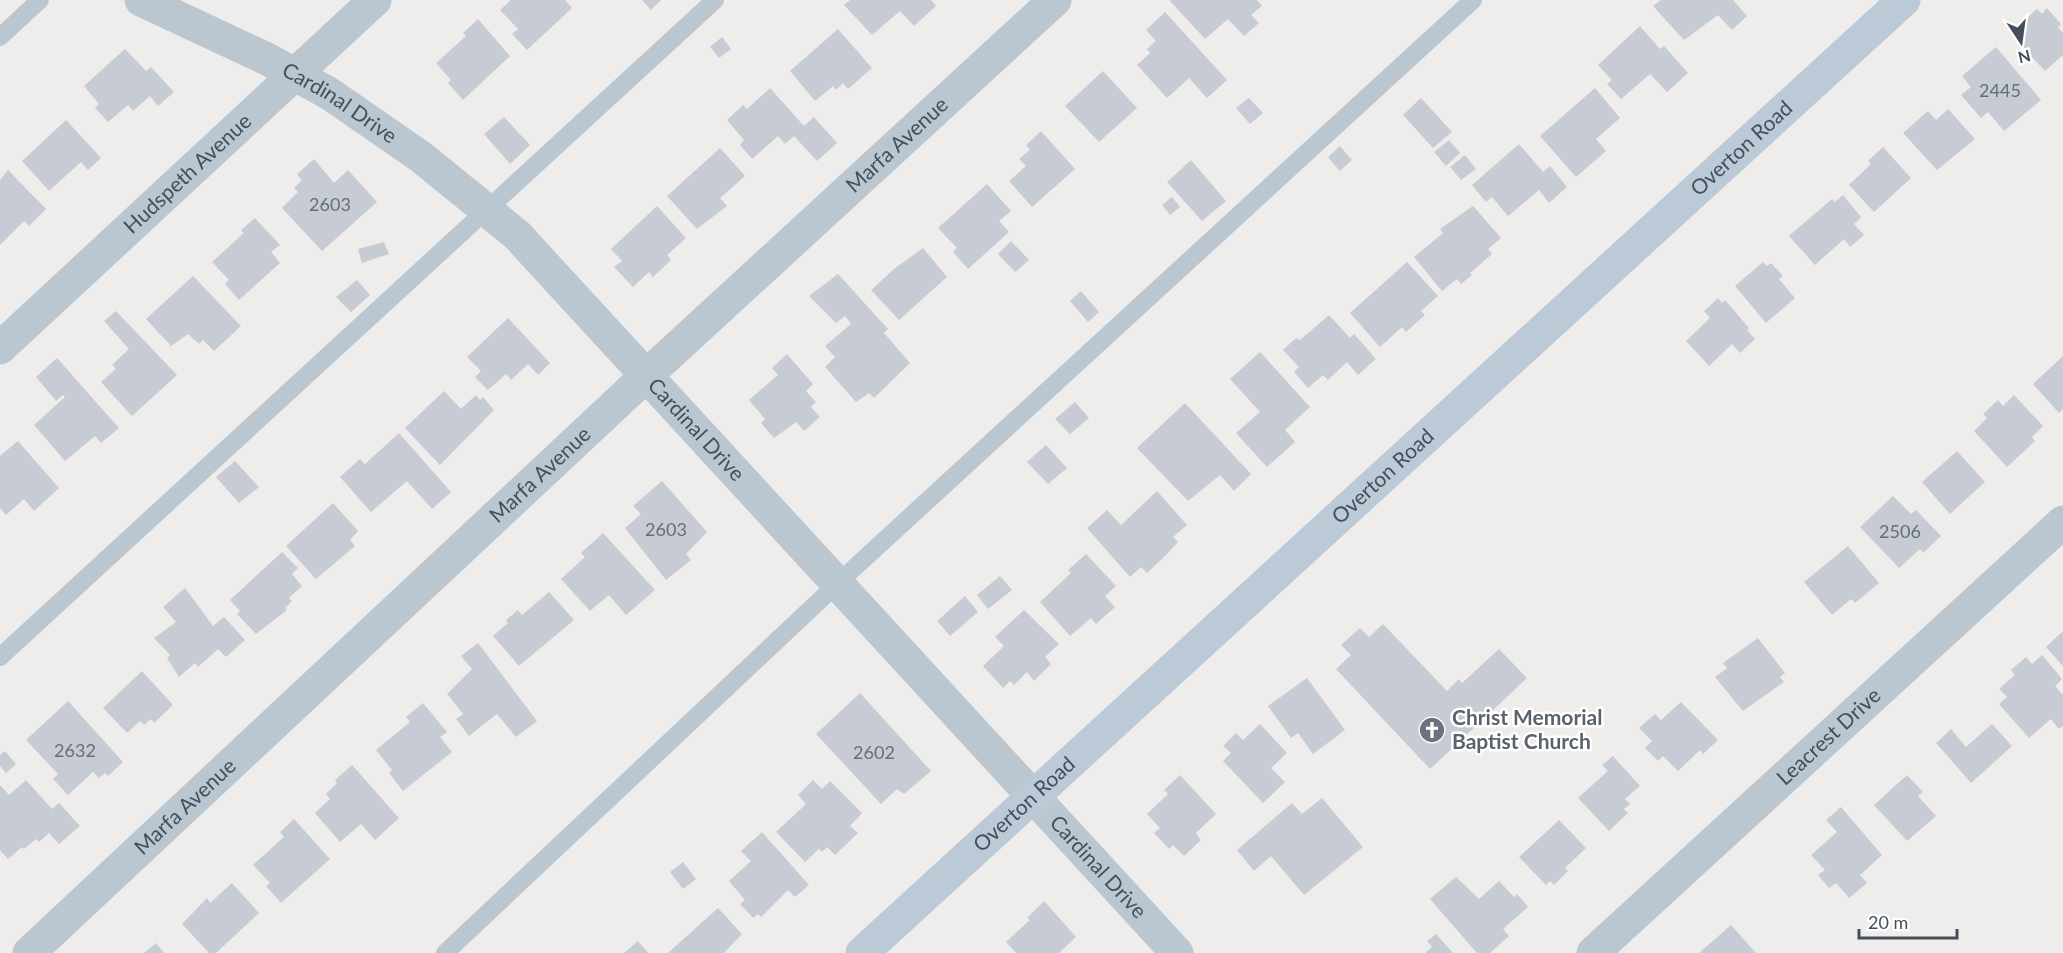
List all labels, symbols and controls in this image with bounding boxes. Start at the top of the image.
north arrow [1991,12,2051,72]
text: N [2016,46,2033,68]
street label: Cardinal Drive [279,56,402,148]
house number: 2445 [1979,79,2021,101]
street label: Marfa Avenue [840,91,952,197]
street label: Overton Road [1684,95,1797,200]
street label: Hudspeth Avenue [118,108,256,238]
house number: 2603 [309,193,351,215]
street label: Cardinal Drive [643,372,751,485]
street label: Marfa Avenue [483,420,595,527]
street label: Overton Road [1326,423,1438,528]
house number: 2603 [645,518,687,540]
house number: 2506 [1879,520,1921,542]
street label: Leacrest Drive [1771,682,1885,789]
place label: Christ Memorial Baptist Church [1452,704,1602,753]
church icon: Christ Memorial Baptist Church [1417,715,1447,745]
house number: 2632 [54,739,96,761]
house number: 2602 [853,741,895,763]
street label: Overton Road [967,751,1079,856]
street label: Marfa Avenue [129,752,240,859]
street label: Cardinal Drive [1045,809,1153,923]
scale bar [1859,902,1956,940]
text: 20 m [1868,911,1908,933]

